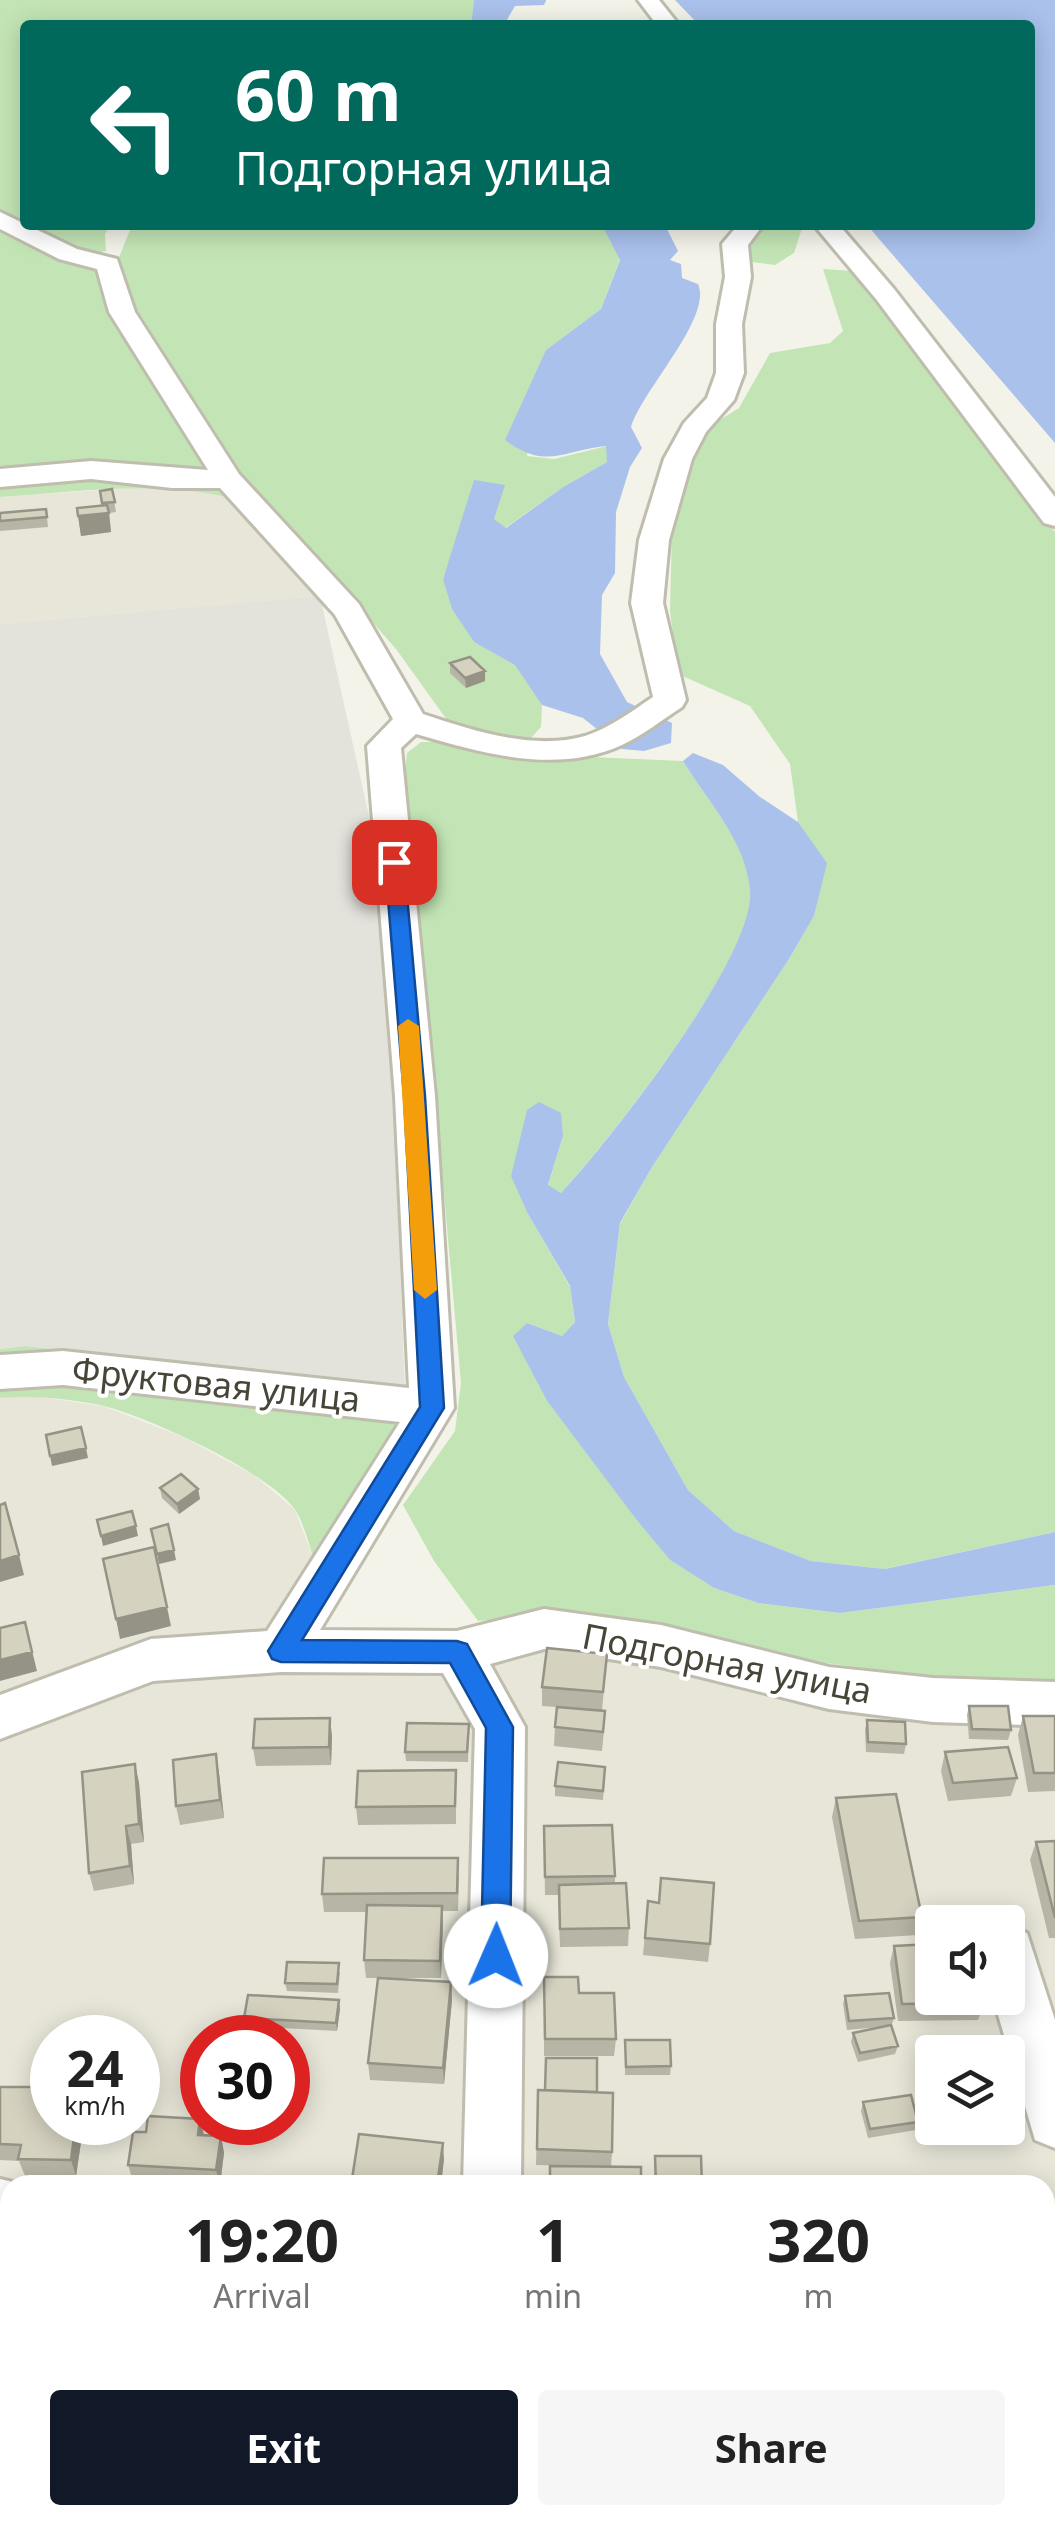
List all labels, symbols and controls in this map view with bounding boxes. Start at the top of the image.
text: 60 m [235,46,402,142]
icon: left [70,60,200,190]
text: Подгорная улица [235,137,613,198]
pin [352,820,437,905]
icon: arrive [367,835,422,890]
street label: Фруктовая улица [70,1345,363,1422]
street label: Подгорная улица [579,1611,876,1714]
position arrow [444,1904,548,2008]
map controls [915,1905,1025,2145]
button: sound [915,1905,1025,2015]
speed limit sign: 30 [180,2015,310,2145]
text: 24 [66,2034,124,2102]
button: layers [915,2035,1025,2145]
text: km/h [64,2088,126,2122]
text: 19:20 [185,2198,339,2280]
text: 1 [536,2198,570,2280]
text: 320 [767,2198,870,2280]
text: Arrival [213,2274,311,2317]
text: min [524,2274,582,2317]
text: m [804,2274,833,2317]
button: Exit [50,2390,518,2505]
button: Share [538,2390,1005,2505]

